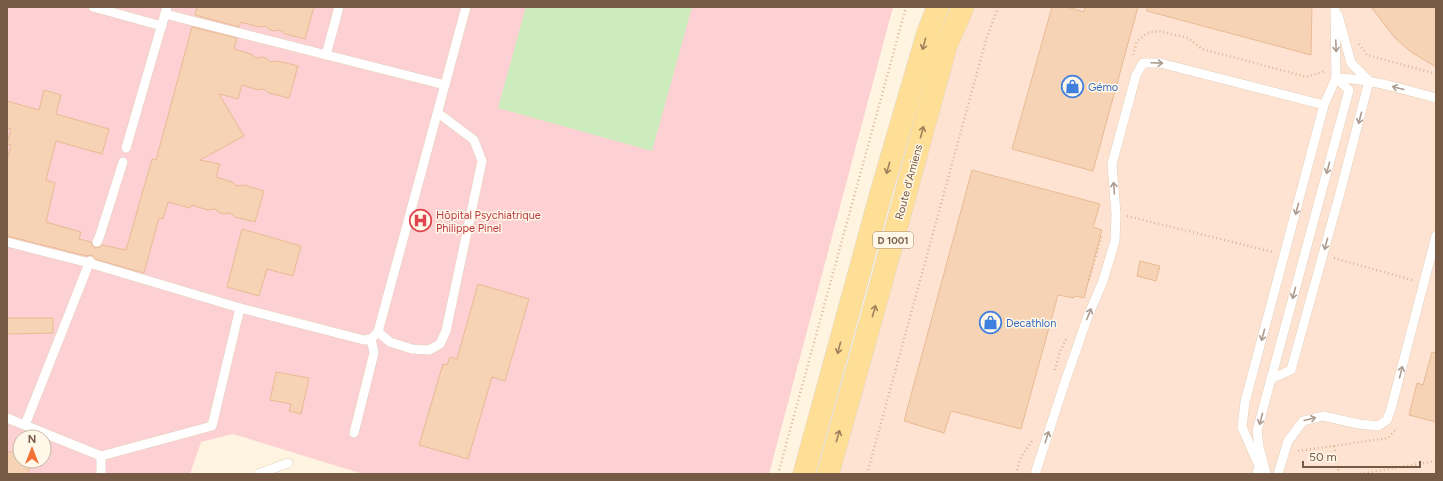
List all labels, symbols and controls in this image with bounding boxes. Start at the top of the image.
one-way arrow [920,37,927,50]
one-way arrow [1332,39,1340,52]
one-way arrow [1150,59,1163,67]
shop icon: Gémo [1060,74,1086,100]
place label: Gémo [1088,81,1118,94]
one-way arrow [1392,84,1405,91]
one-way arrow [1356,112,1363,125]
one-way arrow [919,126,927,139]
street label: Route d'Amiens [893,143,925,221]
one-way arrow [1324,161,1331,174]
one-way arrow [884,162,891,175]
one-way arrow [1111,182,1118,195]
one-way arrow [1292,203,1300,216]
hospital icon: Hôpital Psychiatrique Philippe Pinel [408,208,434,234]
place label: Hôpital Psychiatrique Philippe Pinel [436,209,541,235]
road number: D 1001 [873,232,913,248]
one-way arrow [1322,237,1329,250]
one-way arrow [1290,286,1297,299]
one-way arrow [870,305,878,318]
one-way arrow [1086,308,1094,320]
shop icon: Decathlon [977,310,1003,336]
place label: Decathlon [1006,317,1056,330]
one-way arrow [1259,328,1266,341]
one-way arrow [834,341,842,354]
one-way arrow [1397,365,1405,378]
one-way arrow [1256,412,1264,425]
one-way arrow [1303,415,1316,422]
north arrow [12,429,52,469]
one-way arrow [835,430,842,443]
one-way arrow [1044,431,1052,443]
text: N [28,433,36,446]
scale bar [1303,443,1420,469]
text: 50 m [1309,450,1337,464]

